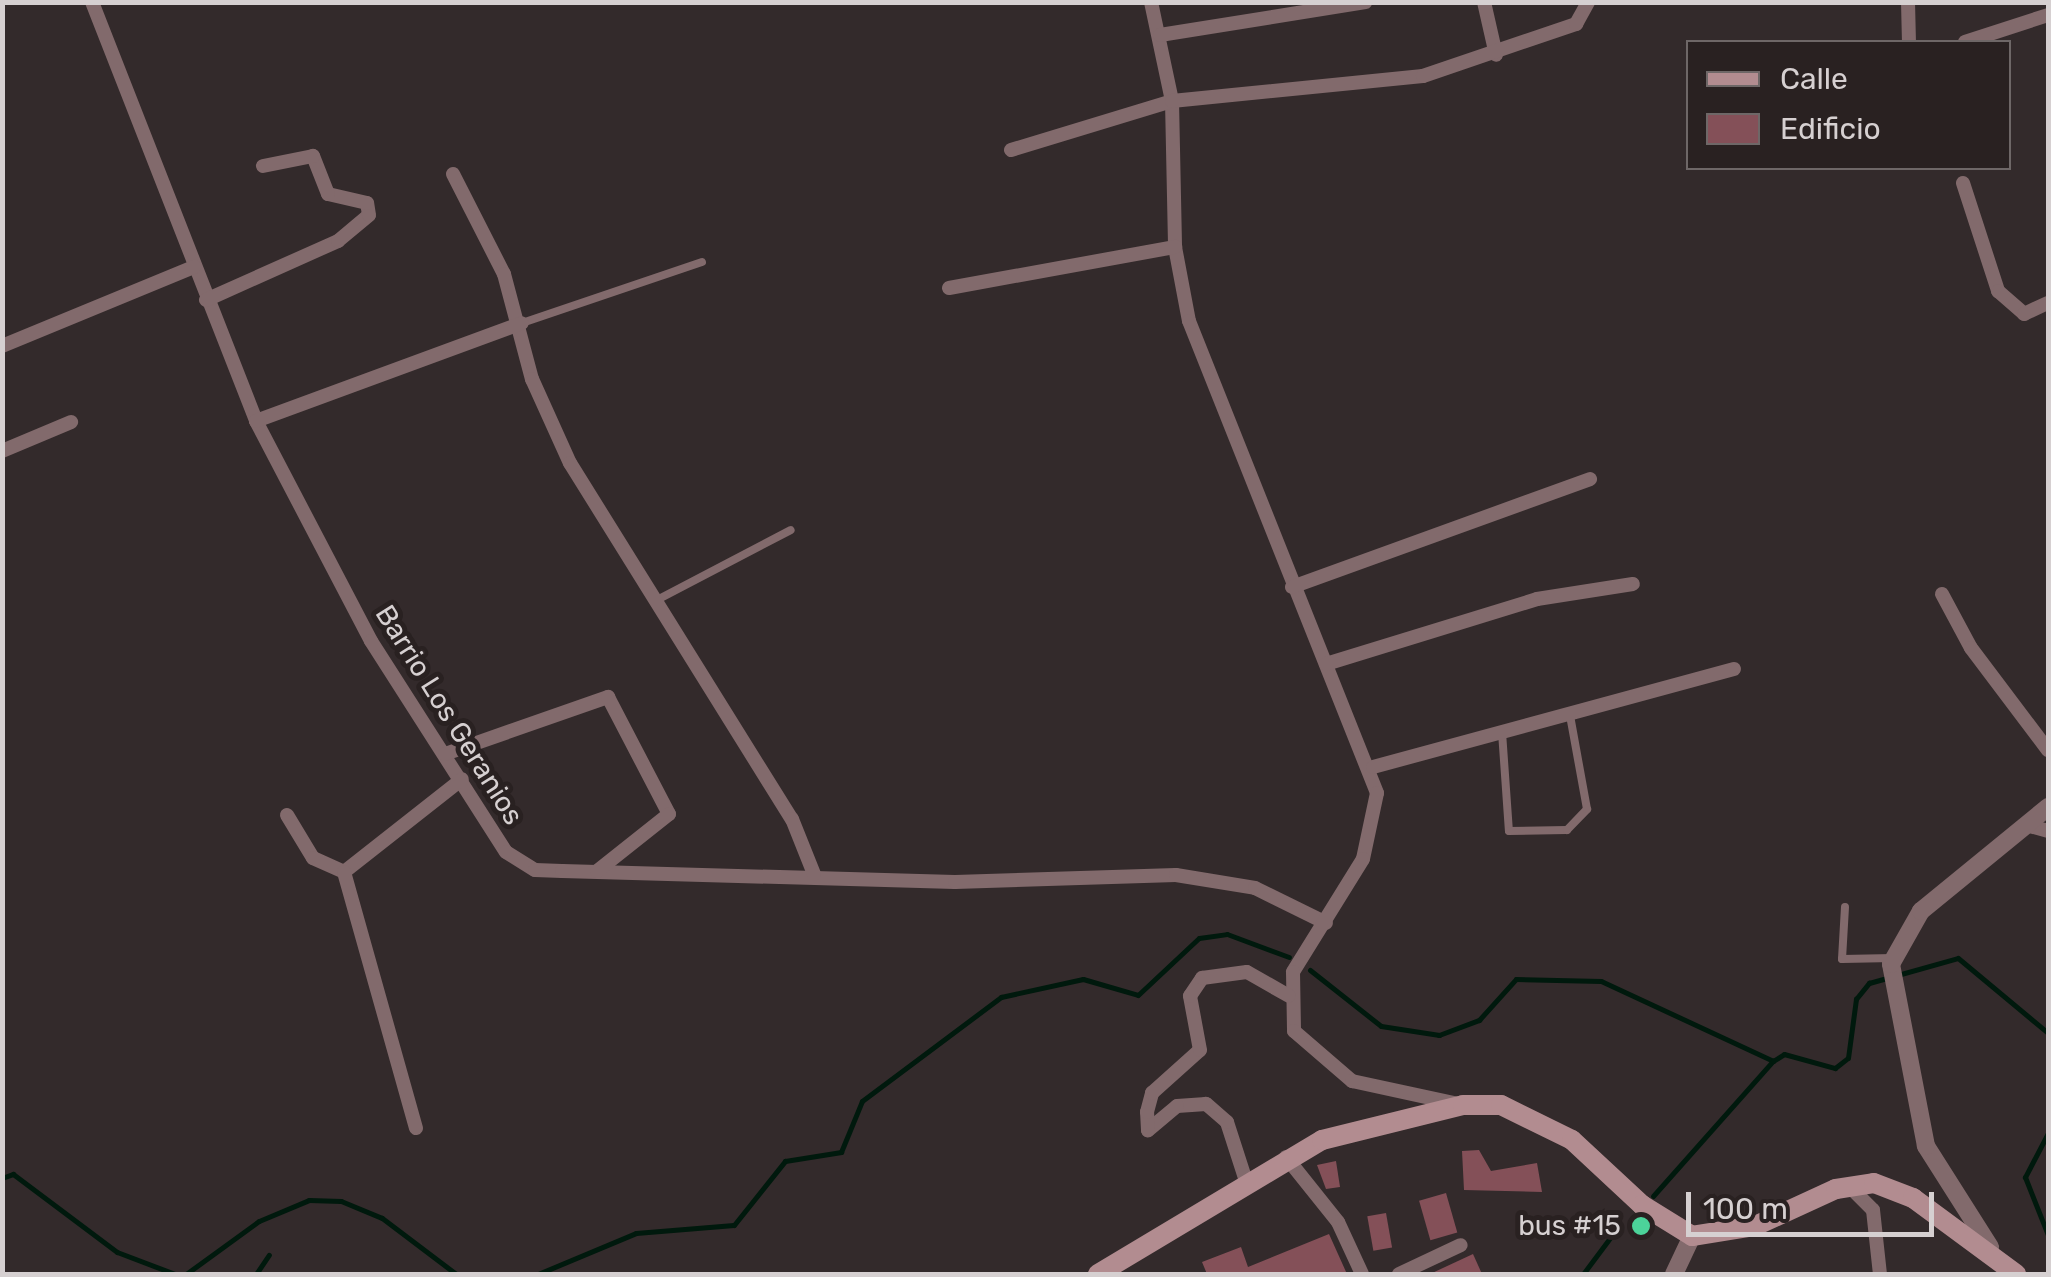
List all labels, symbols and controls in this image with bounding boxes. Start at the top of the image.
legend [1686,40,2011,170]
text: Calle [1780,61,1848,97]
text: Edificio [1780,111,1881,147]
street label: Barrio Los Geranios [368,599,530,831]
scale bar [1691,1172,1938,1234]
text: 100 m [1703,1191,1788,1227]
place label: bus #15 [1518,1209,1621,1243]
marker: bus #15 [1630,1215,1652,1237]

